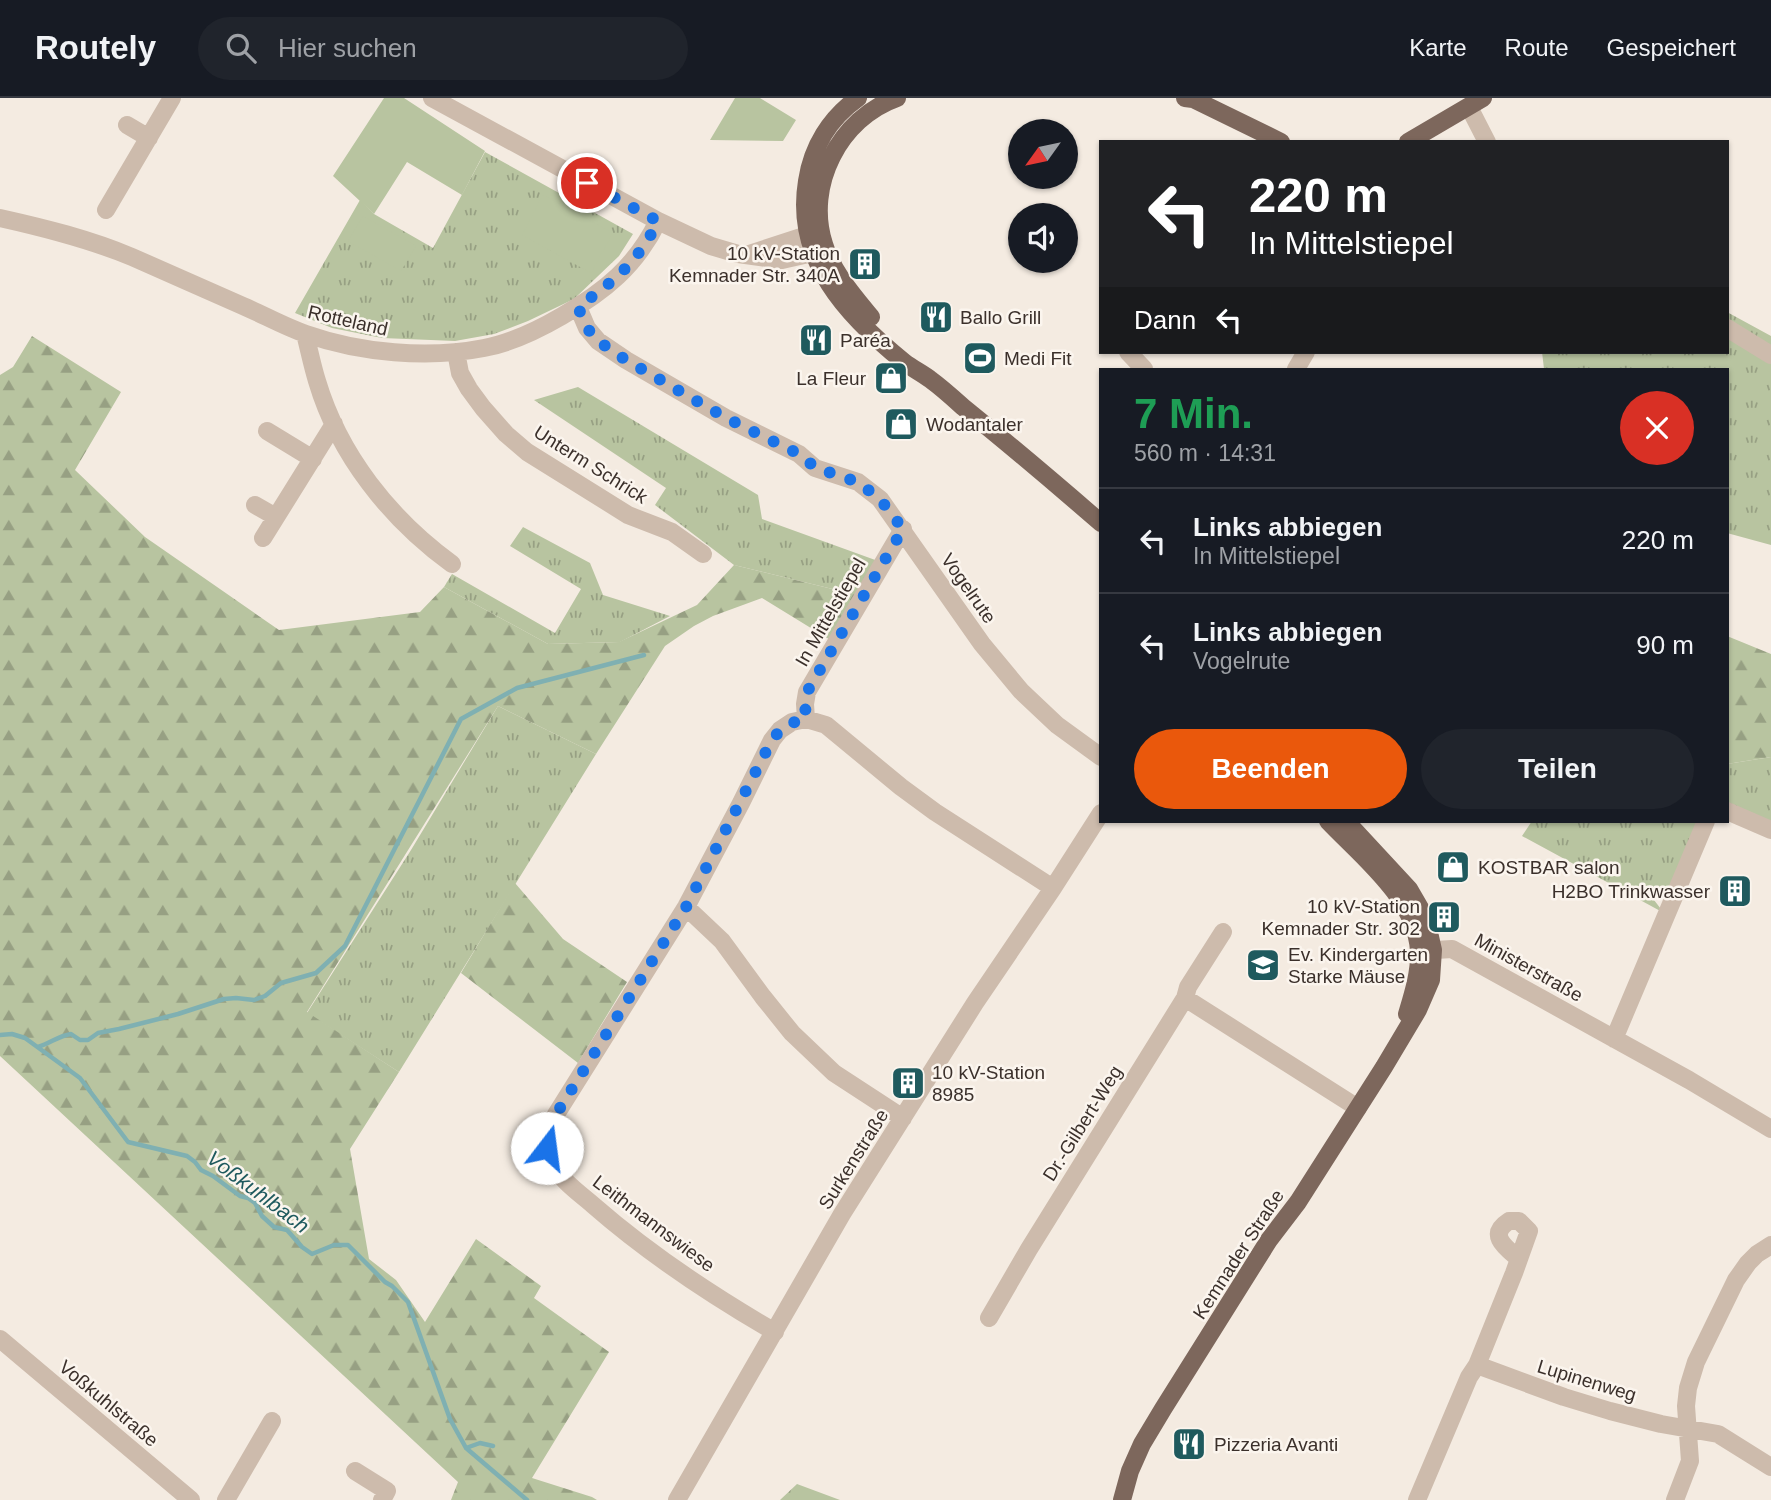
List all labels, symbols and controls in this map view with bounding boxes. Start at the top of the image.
search box [198,17,688,80]
text: Routely [35,29,156,66]
icon: search [222,29,260,67]
text: Hier suchen [278,33,417,63]
text: Karte [1409,34,1467,61]
text: Route [1505,34,1569,61]
text: Gespeichert [1607,34,1736,61]
north arrow [1008,119,1078,189]
map controls [1008,119,1078,273]
pin [557,153,617,213]
icon: arrive [568,164,606,202]
icon: left [1134,168,1225,259]
text: 220 m [1249,168,1388,222]
button: sound [1008,203,1078,273]
text: In Mittelstiepel [1249,225,1454,261]
place label: 10 kV-Station Kemnader Str. 340A [669,243,840,286]
building icon: 10 kV-Station Kemnader Str. 340A [846,245,884,283]
restaurant icon: Ballo Grill [917,298,955,336]
street label: Rotteland [306,301,390,340]
icon: left [1210,301,1248,339]
text: Dann [1134,305,1196,335]
place label: Ballo Grill [960,307,1041,328]
restaurant icon: Paréa [797,321,835,359]
place label: Paréa [840,330,891,351]
sports icon: Medi Fit [961,339,999,377]
place label: Medi Fit [1004,348,1072,369]
shop icon: La Fleur [872,359,910,397]
place label: La Fleur [796,368,867,389]
text: 7 Min. [1134,390,1253,437]
button: close [1620,391,1694,465]
shop icon: Wodantaler [882,405,920,443]
place label: Wodantaler [926,414,1023,435]
street label: Unterm Schrick [530,421,652,508]
text: 560 m · 14:31 [1134,440,1276,466]
text: Links abbiegen [1193,512,1382,542]
icon: left [1134,522,1172,560]
text: 220 m [1622,525,1694,555]
text: In Mittelstiepel [1193,543,1340,569]
street label: Vogelrute [937,549,1000,627]
street label: In Mittelstiepel [791,554,870,670]
text: Links abbiegen [1193,617,1382,647]
icon: left [1134,627,1172,665]
text: 90 m [1636,630,1694,660]
text: Vogelrute [1193,648,1290,674]
button: Beenden [1134,729,1407,809]
button: Teilen [1421,729,1694,809]
shop icon: KOSTBAR salon [1434,848,1472,886]
place label: KOSTBAR salon [1478,857,1620,878]
building icon: H2BO Trinkwasser [1716,872,1754,910]
place label: H2BO Trinkwasser [1552,881,1711,902]
place label: 10 kV-Station Kemnader Str. 302 [1262,896,1420,939]
building icon: 10 kV-Station Kemnader Str. 302 [1425,898,1463,936]
street label: Ministerstraße [1471,929,1586,1006]
place label: Ev. Kindergarten Starke Mäuse [1288,944,1428,987]
school or university icon: Ev. Kindergarten Starke Mäuse [1244,946,1282,984]
place label: 10 kV-Station 8985 [932,1062,1045,1105]
street label: Dr.-Gilbert-Weg [1039,1062,1126,1185]
building icon: 10 kV-Station 8985 [889,1064,927,1102]
street label: Surkenstraße [814,1105,893,1213]
position arrow [510,1111,584,1185]
water label: Voßkuhlbach [203,1146,314,1237]
street label: Leithmannswiese [589,1171,719,1276]
street label: Kemnader Straße [1189,1186,1288,1323]
street label: Lupinenweg [1535,1355,1639,1406]
street label: Voßkuhlstraße [55,1356,162,1451]
restaurant icon: Pizzeria Avanti [1170,1425,1208,1463]
place label: Pizzeria Avanti [1214,1434,1338,1455]

